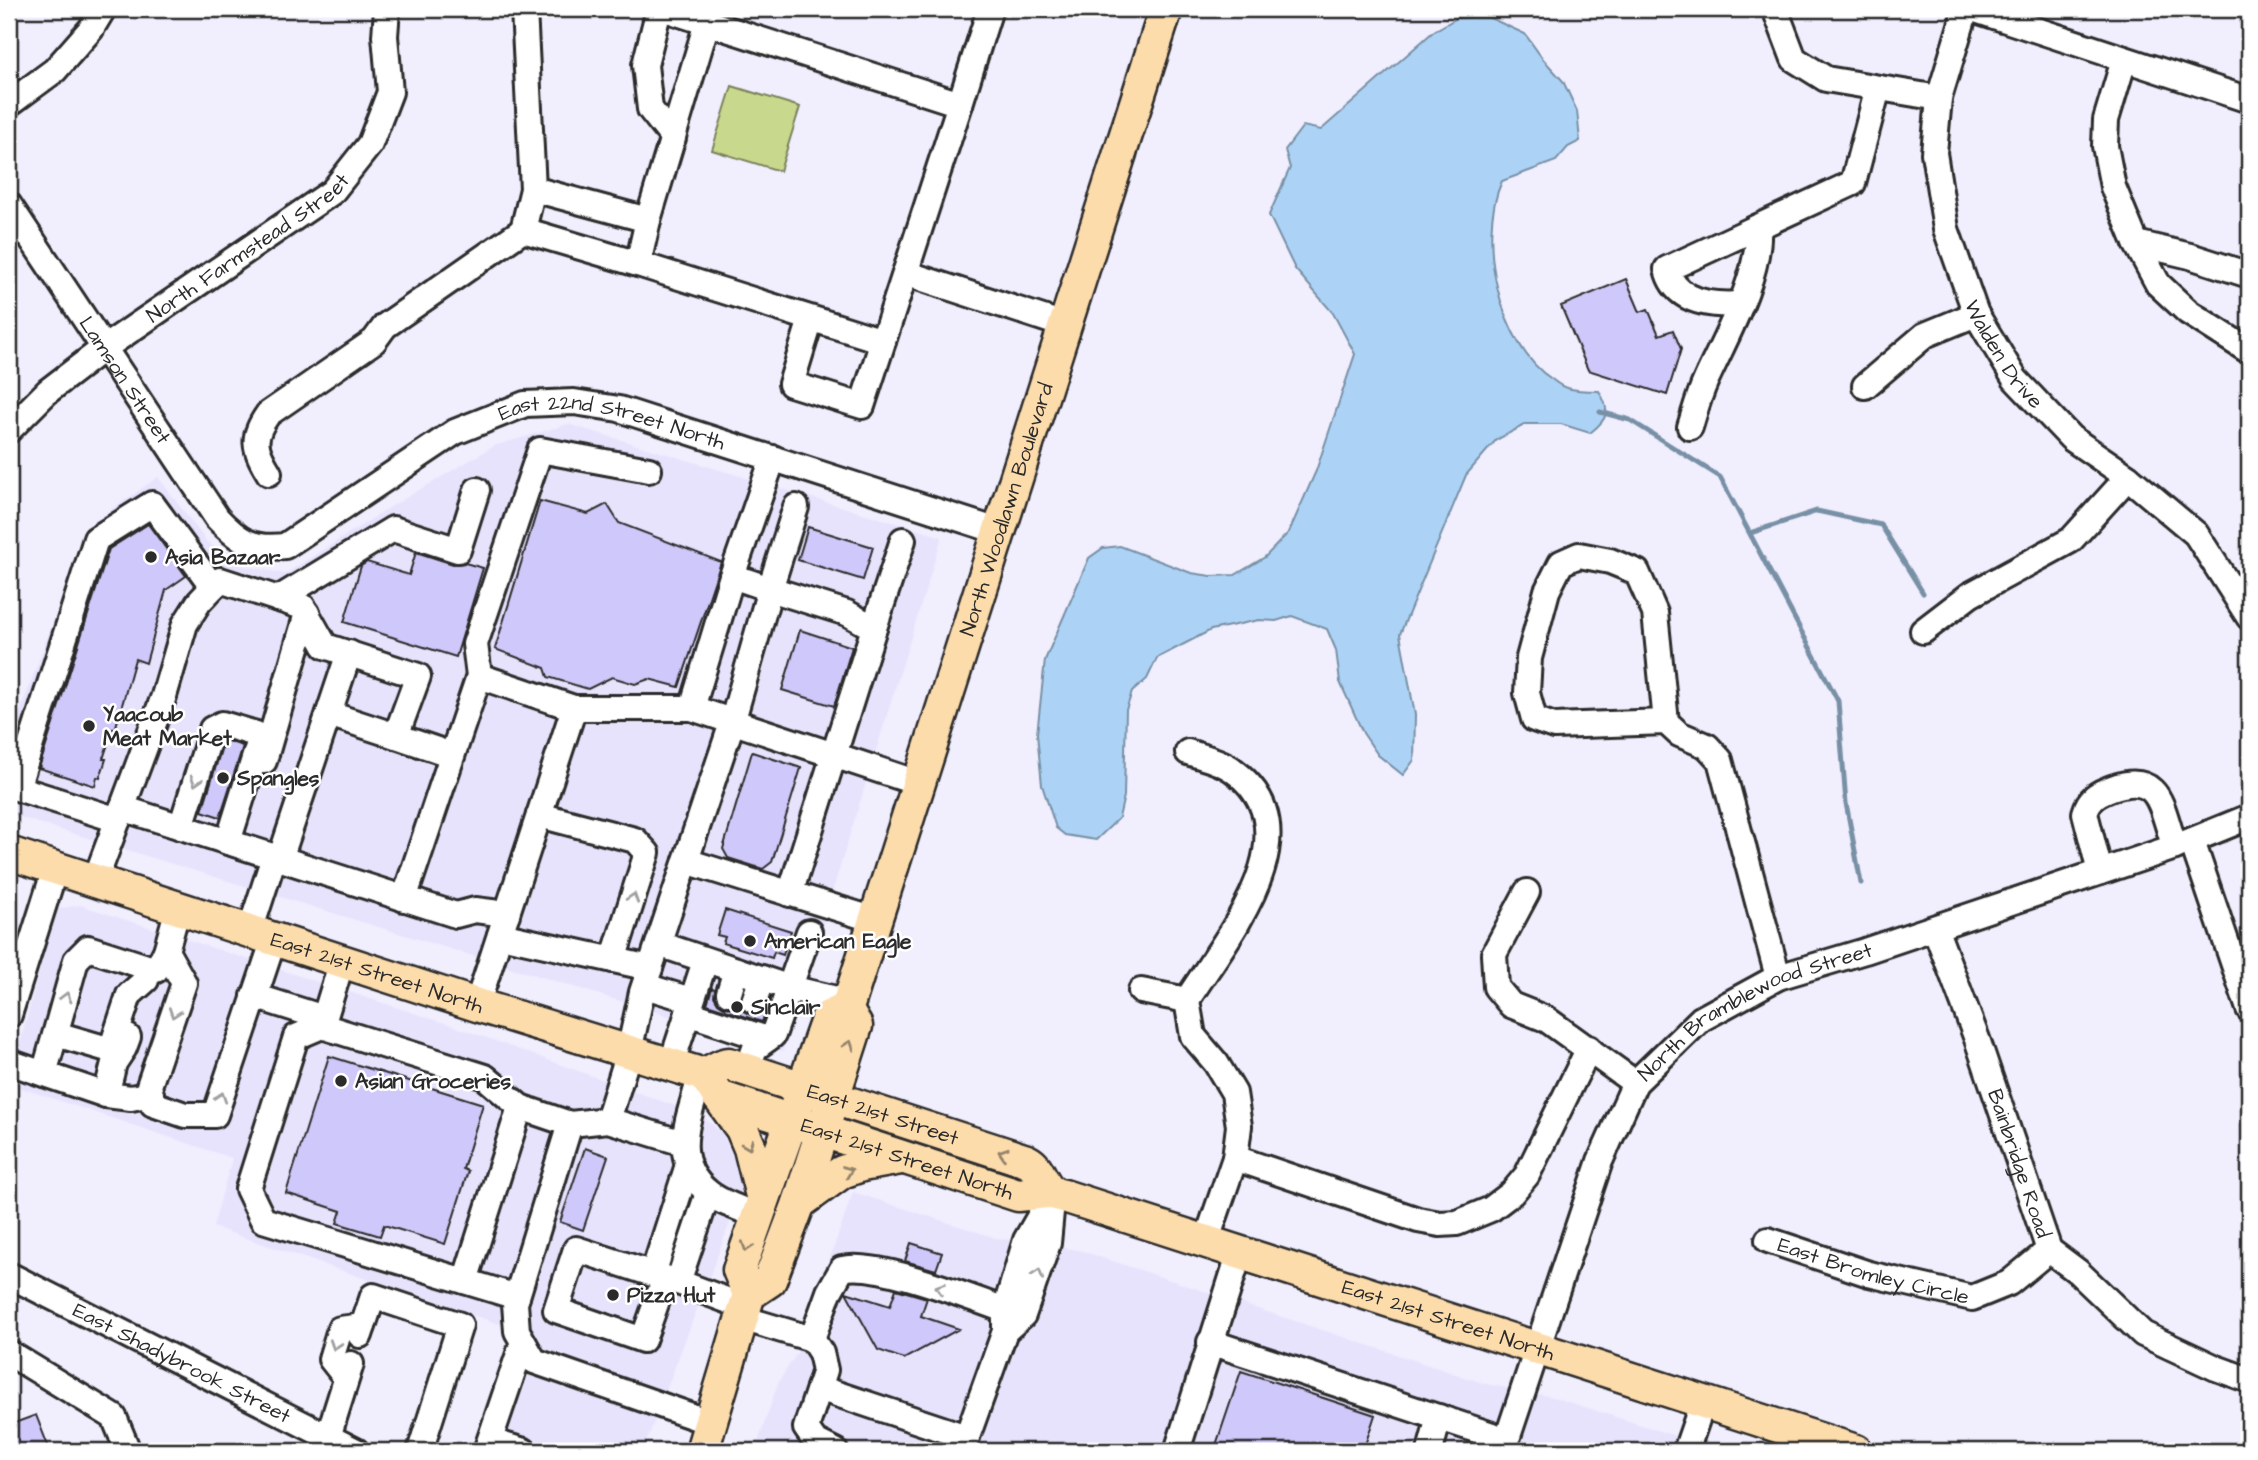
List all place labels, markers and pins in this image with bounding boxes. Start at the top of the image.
place label: Asia Bazaar [165,543,281,572]
marker: Asia Bazaar [143,549,159,565]
place label: Yaacoub Meat Market [103,700,232,753]
marker: Yaacoub Meat Market [81,718,97,734]
place label: Spangles [236,764,320,795]
marker: Spangles [215,770,231,786]
place label: American Eagle [764,927,912,958]
marker: American Eagle [742,933,758,949]
place label: Sinclair [750,993,821,1022]
marker: Sinclair [729,999,745,1015]
place label: Asian Groceries [355,1067,511,1096]
marker: Asian Groceries [333,1073,349,1089]
place label: Pizza Hut [627,1281,716,1310]
marker: Pizza Hut [605,1287,621,1303]

